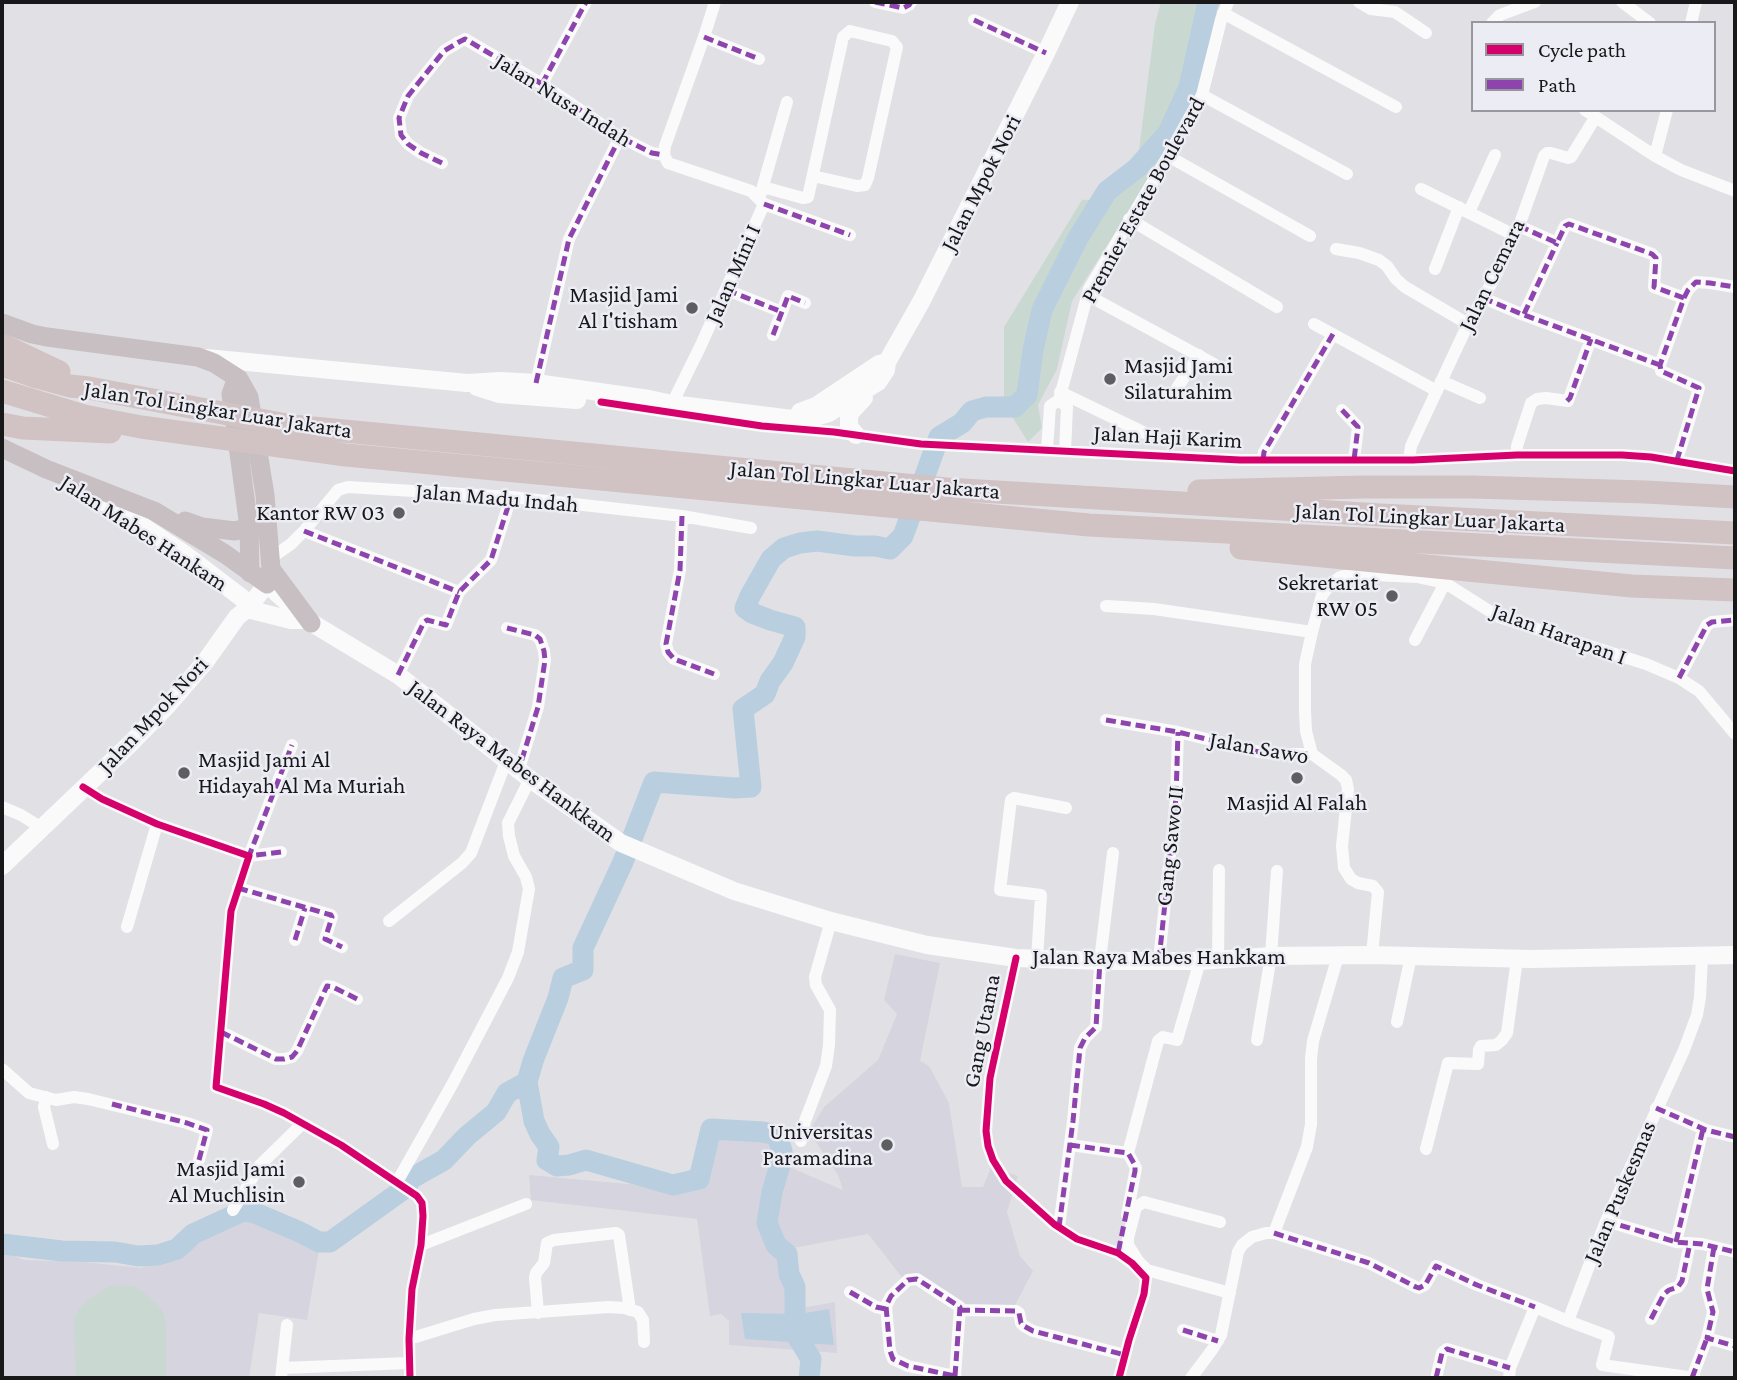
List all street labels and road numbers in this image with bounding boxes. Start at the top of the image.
street label: Jalan Nusa Indah [489,47,637,153]
street label: Premier Estate Boulevard [1075,92,1211,308]
street label: Jalan Mpok Nori [935,110,1027,256]
street label: Jalan Cemara [1453,214,1531,336]
street label: Jalan Mini I [699,220,767,328]
street label: Jalan Tol Lingkar Luar Jakarta [82,375,354,445]
street label: Jalan Haji Karim [1093,419,1243,455]
street label: Jalan Tol Lingkar Luar Jakarta [729,454,1001,506]
street label: Jalan Mabes Hankam [55,469,233,597]
street label: Jalan Madu Indah [414,477,580,519]
street label: Jalan Tol Lingkar Luar Jakarta [1294,497,1566,539]
street label: Jalan Harapan I [1488,597,1630,671]
street label: Jalan Mpok Nori [92,651,214,779]
street label: Jalan Raya Mabes Hankkam [403,674,621,848]
street label: Jalan Sawo [1207,726,1311,770]
street label: Gang Sawo II [1150,785,1190,907]
street label: Jalan Raya Mabes Hankkam [1032,943,1286,971]
street label: Gang Utama [957,972,1007,1090]
street label: Jalan Puskesmas [1578,1117,1662,1267]

